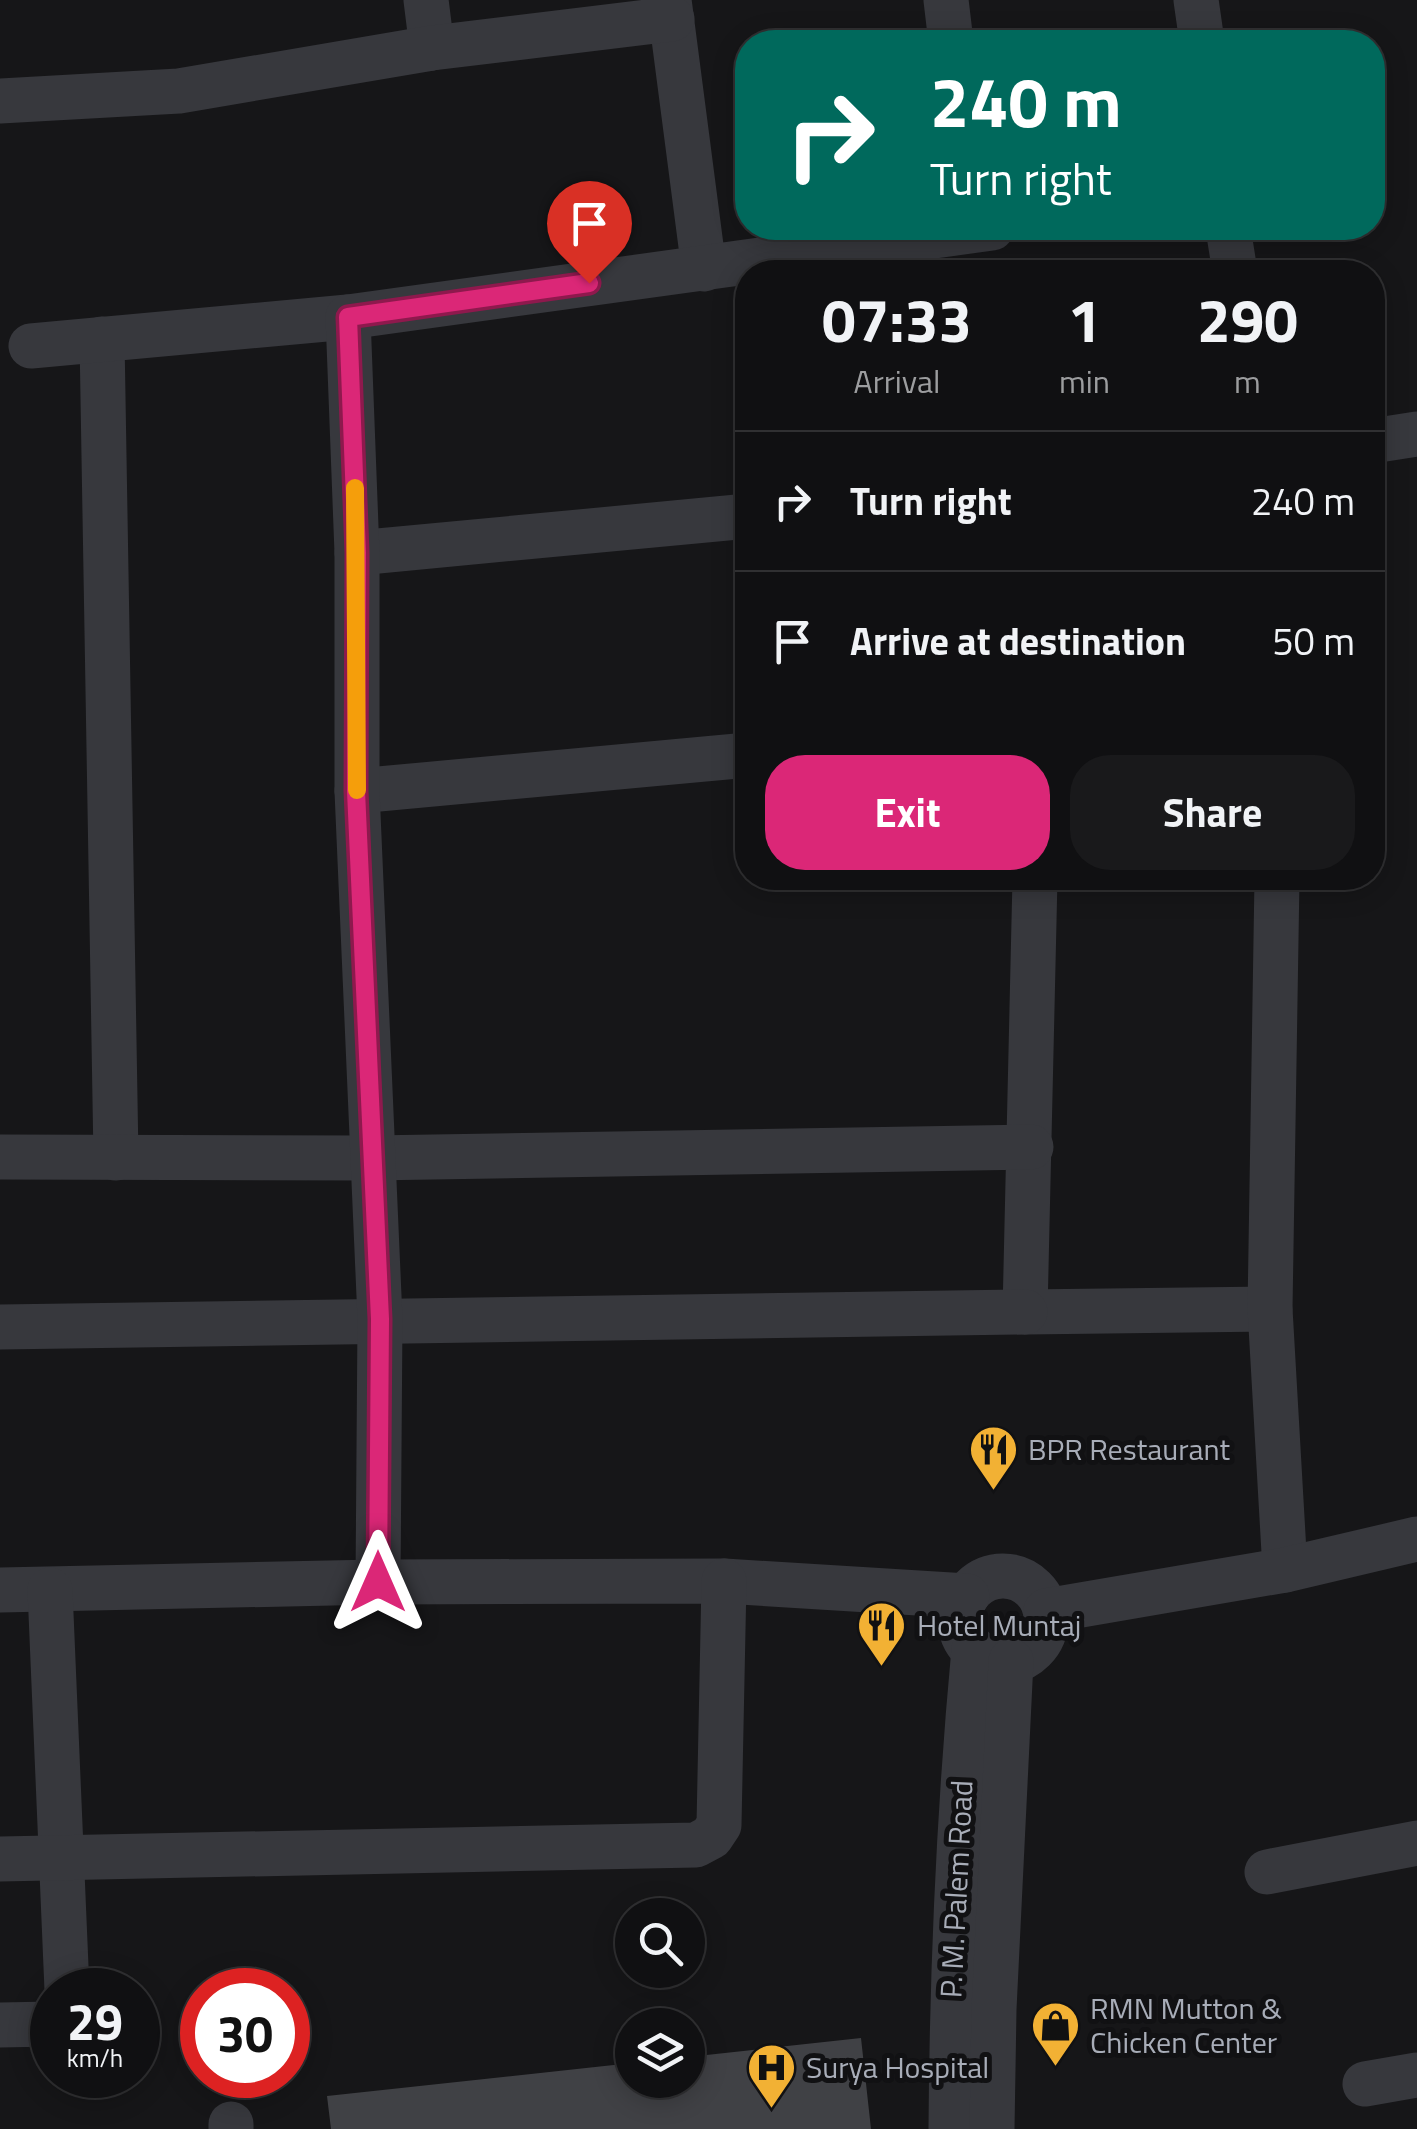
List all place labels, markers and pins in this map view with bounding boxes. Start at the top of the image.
pin [547,181,632,284]
restaurant icon: BPR Restaurant [967,1424,1019,1492]
place label: BPR Restaurant [1028,1426,1231,1472]
restaurant icon: Hotel Muntaj [856,1600,908,1668]
place label: Hotel Muntaj [917,1602,1081,1648]
place label: RMN Mutton & Chicken Center [1090,1985,1282,2065]
shop icon: RMN Mutton & Chicken Center [1029,2000,1081,2068]
hospital icon: Surya Hospital [745,2042,797,2110]
place label: Surya Hospital [806,2044,989,2090]

